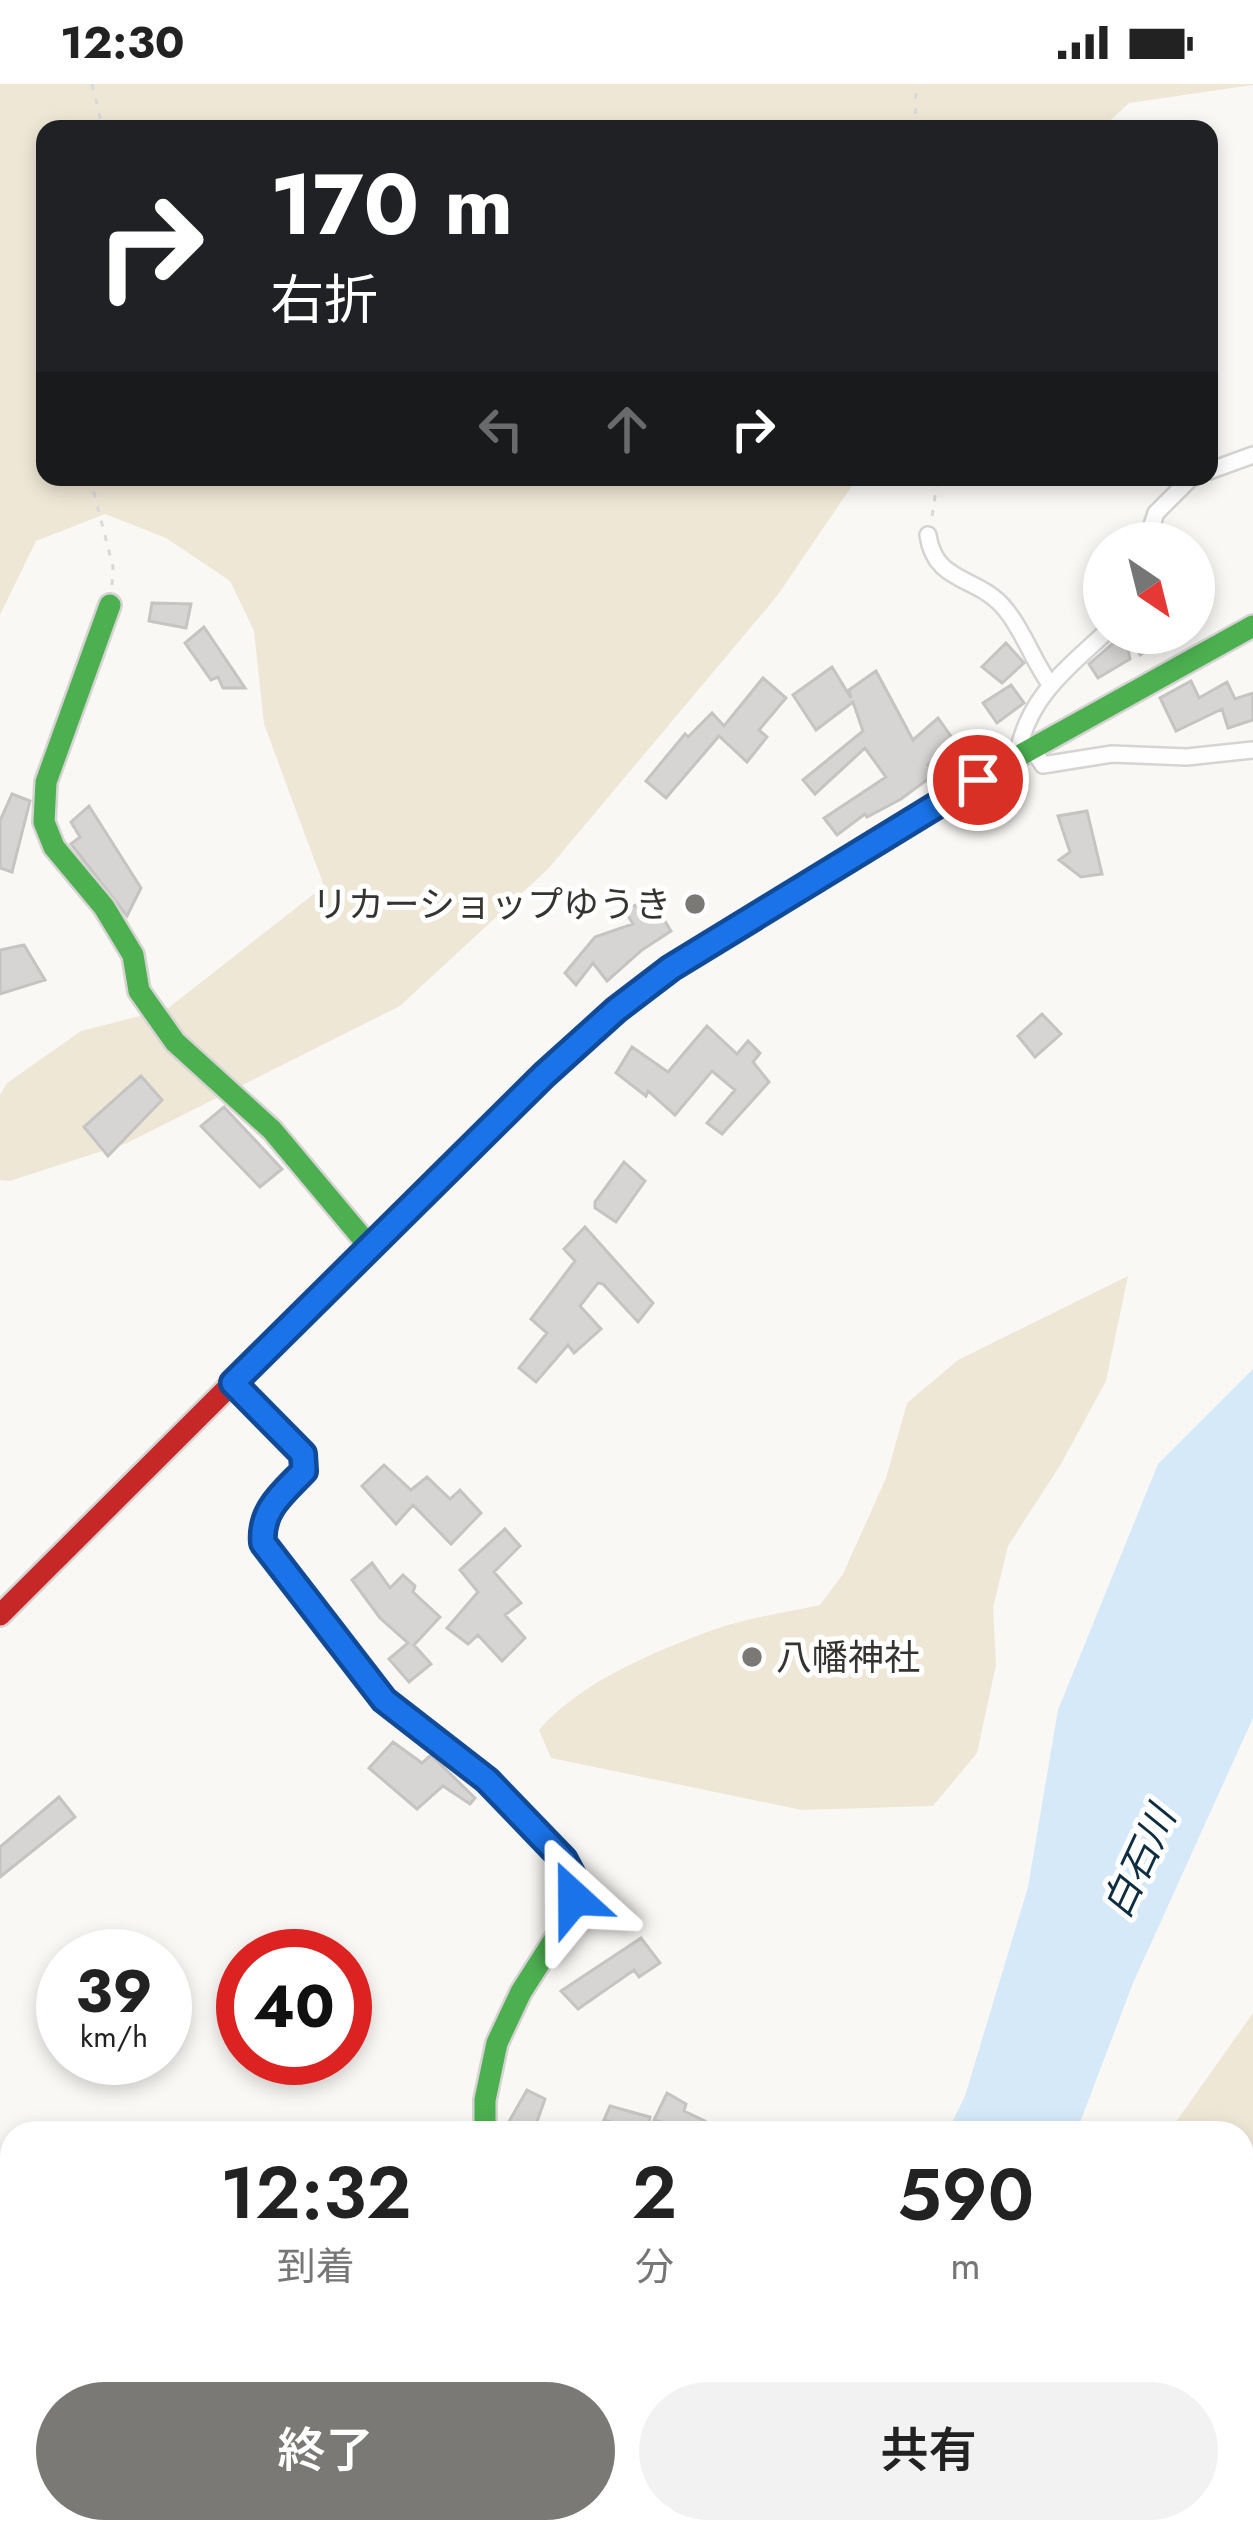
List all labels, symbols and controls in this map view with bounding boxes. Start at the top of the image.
text: 12:30 [60,10,185,75]
text: 170 m [270,144,513,266]
icon: right [72,168,228,324]
text: 右折 [270,261,378,339]
icon: left [468,396,534,462]
icon: ahead [594,396,660,462]
icon: right [720,396,786,462]
north arrow [1083,522,1215,654]
map controls [1083,522,1215,654]
pin [927,729,1029,831]
icon: arrive [945,747,1011,813]
place label: リカーショップゆうき [312,878,671,930]
marker: リカーショップゆうき [682,891,708,917]
place label: 八幡神社 [776,1631,920,1683]
marker: 八幡神社 [739,1644,765,1670]
water label: 白石川 [1088,1793,1191,1927]
position arrow [511,1835,637,1961]
speed limit sign: 40 [216,1929,372,2085]
text: 39 [75,1948,153,2035]
text: km/h [80,2015,148,2058]
text: 12:32 [220,2141,412,2245]
text: 2 [632,2141,677,2245]
text: 590 [897,2143,1034,2247]
text: m [950,2237,981,2294]
text: 到着 [277,2238,355,2295]
text: 分 [635,2238,674,2295]
button: 終了 [36,2382,615,2520]
button: 共有 [639,2382,1218,2520]

